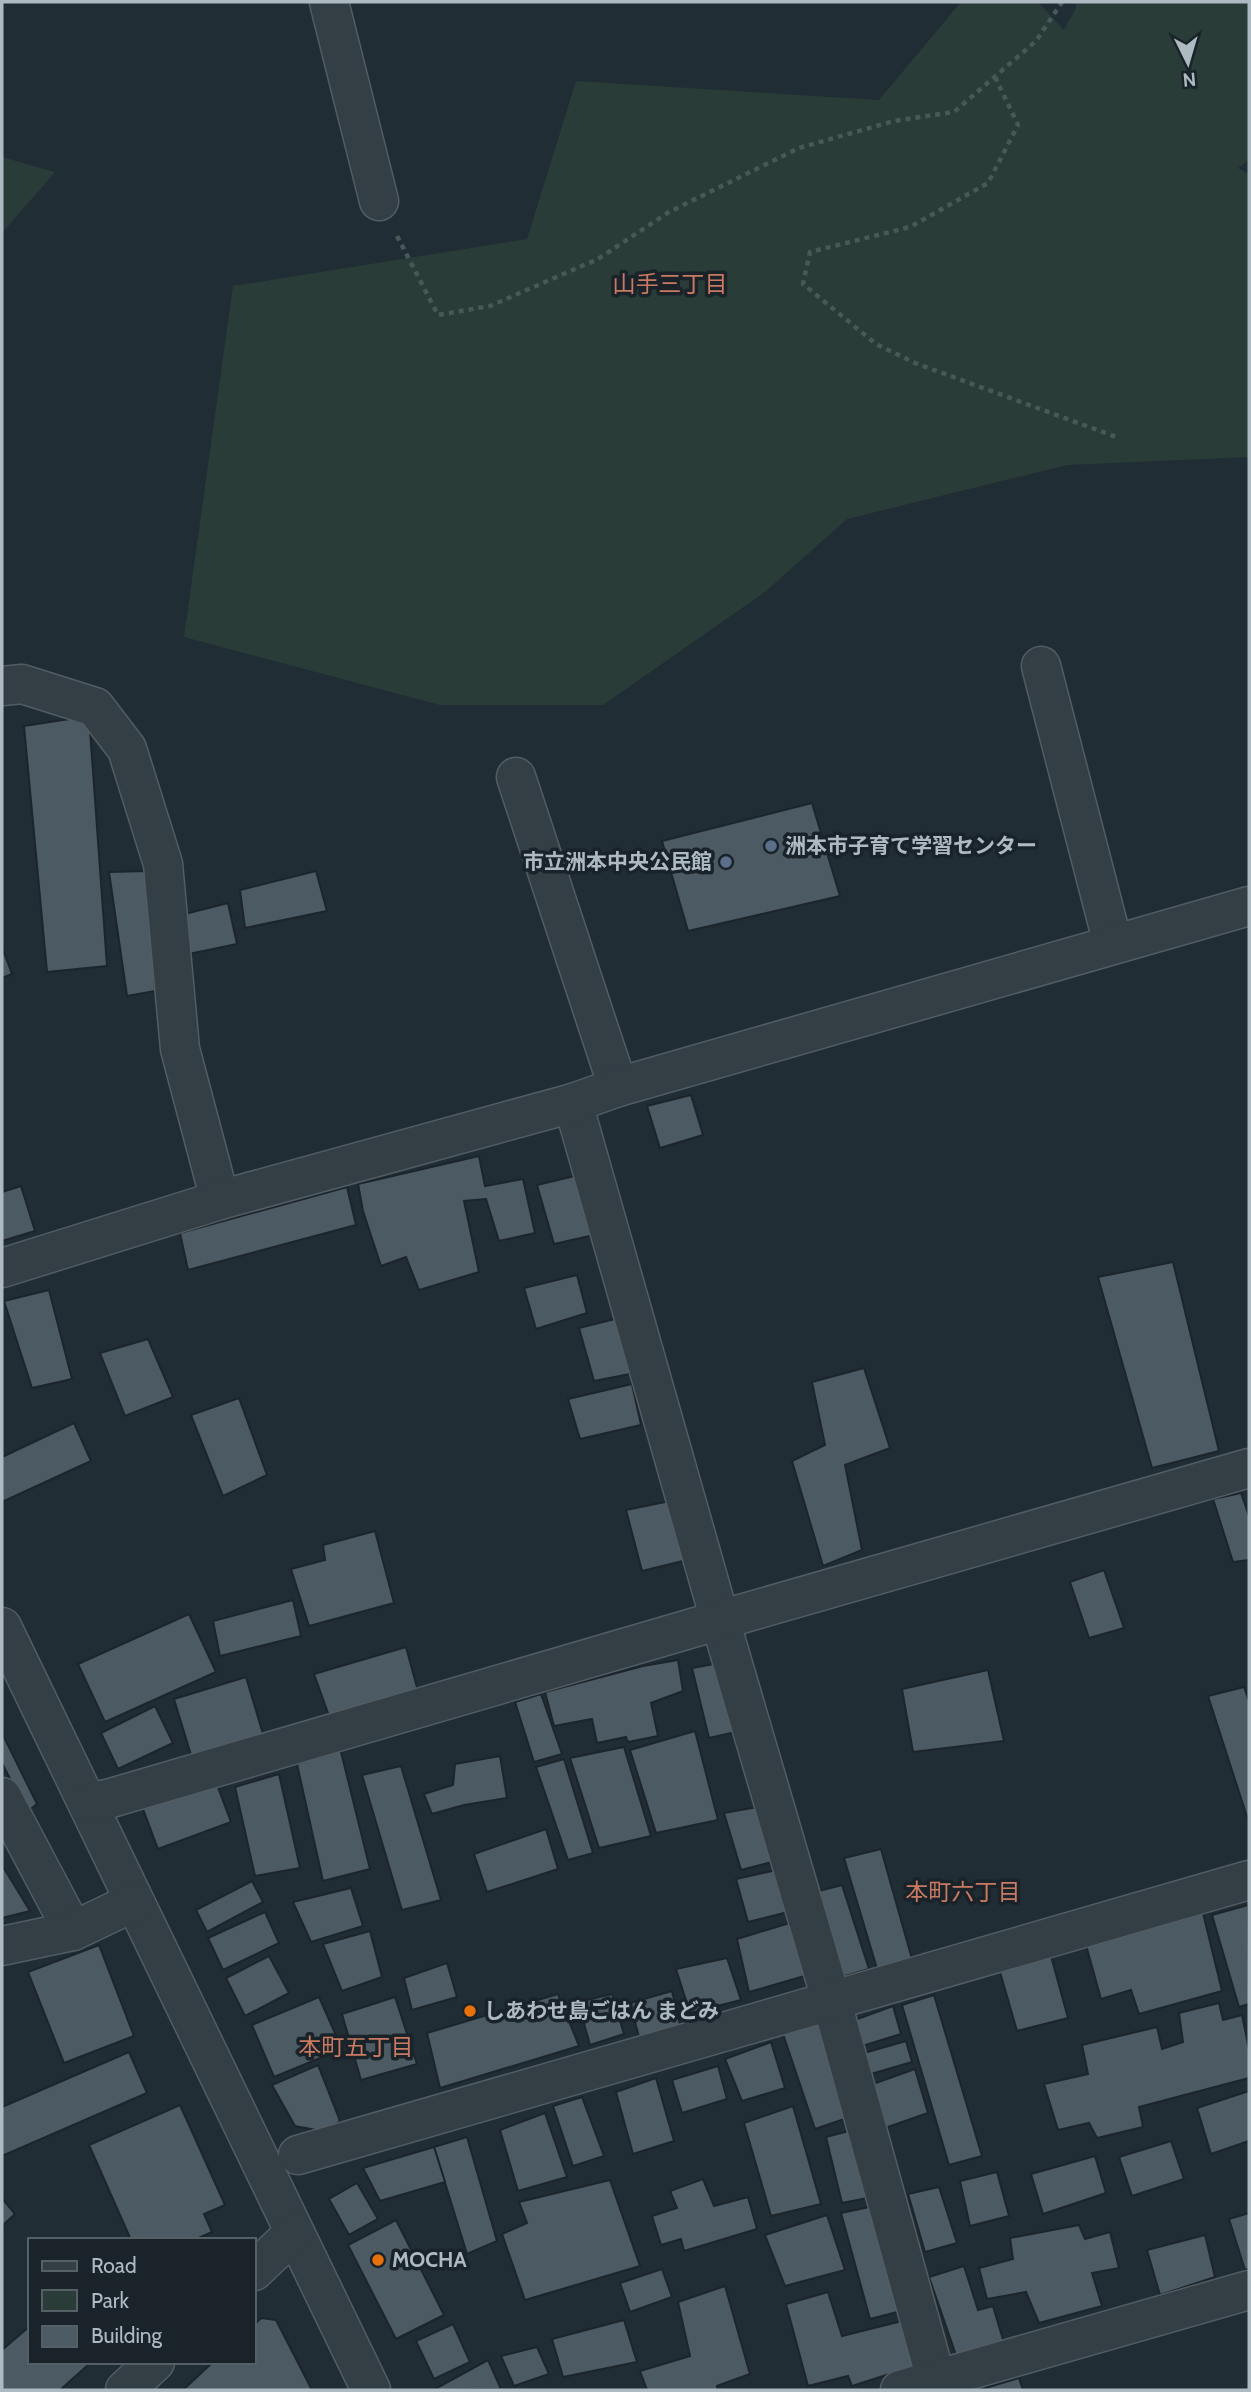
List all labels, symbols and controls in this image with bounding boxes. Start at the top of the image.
north arrow [1153,28,1223,98]
text: N [1182,67,1197,91]
district label: 山手三丁目 [613,270,728,298]
place label: 洲本市子育て学習センター [785,833,1037,858]
marker: 洲本市子育て学習センター [763,838,779,854]
place label: 市立洲本中央公民館 [523,849,712,874]
marker: 市立洲本中央公民館 [718,854,734,870]
district label: 本町六丁目 [906,1878,1021,1906]
place label: しあわせ島ごはん まどみ [484,1998,719,2023]
marker: しあわせ島ごはん まどみ [462,2003,478,2019]
district label: 本町五丁目 [299,2033,414,2061]
legend [28,2238,256,2364]
place label: MOCHA [392,2247,467,2272]
marker: MOCHA [370,2252,386,2268]
text: Road [91,2253,137,2278]
text: Park [91,2288,129,2313]
text: Building [91,2323,163,2348]

